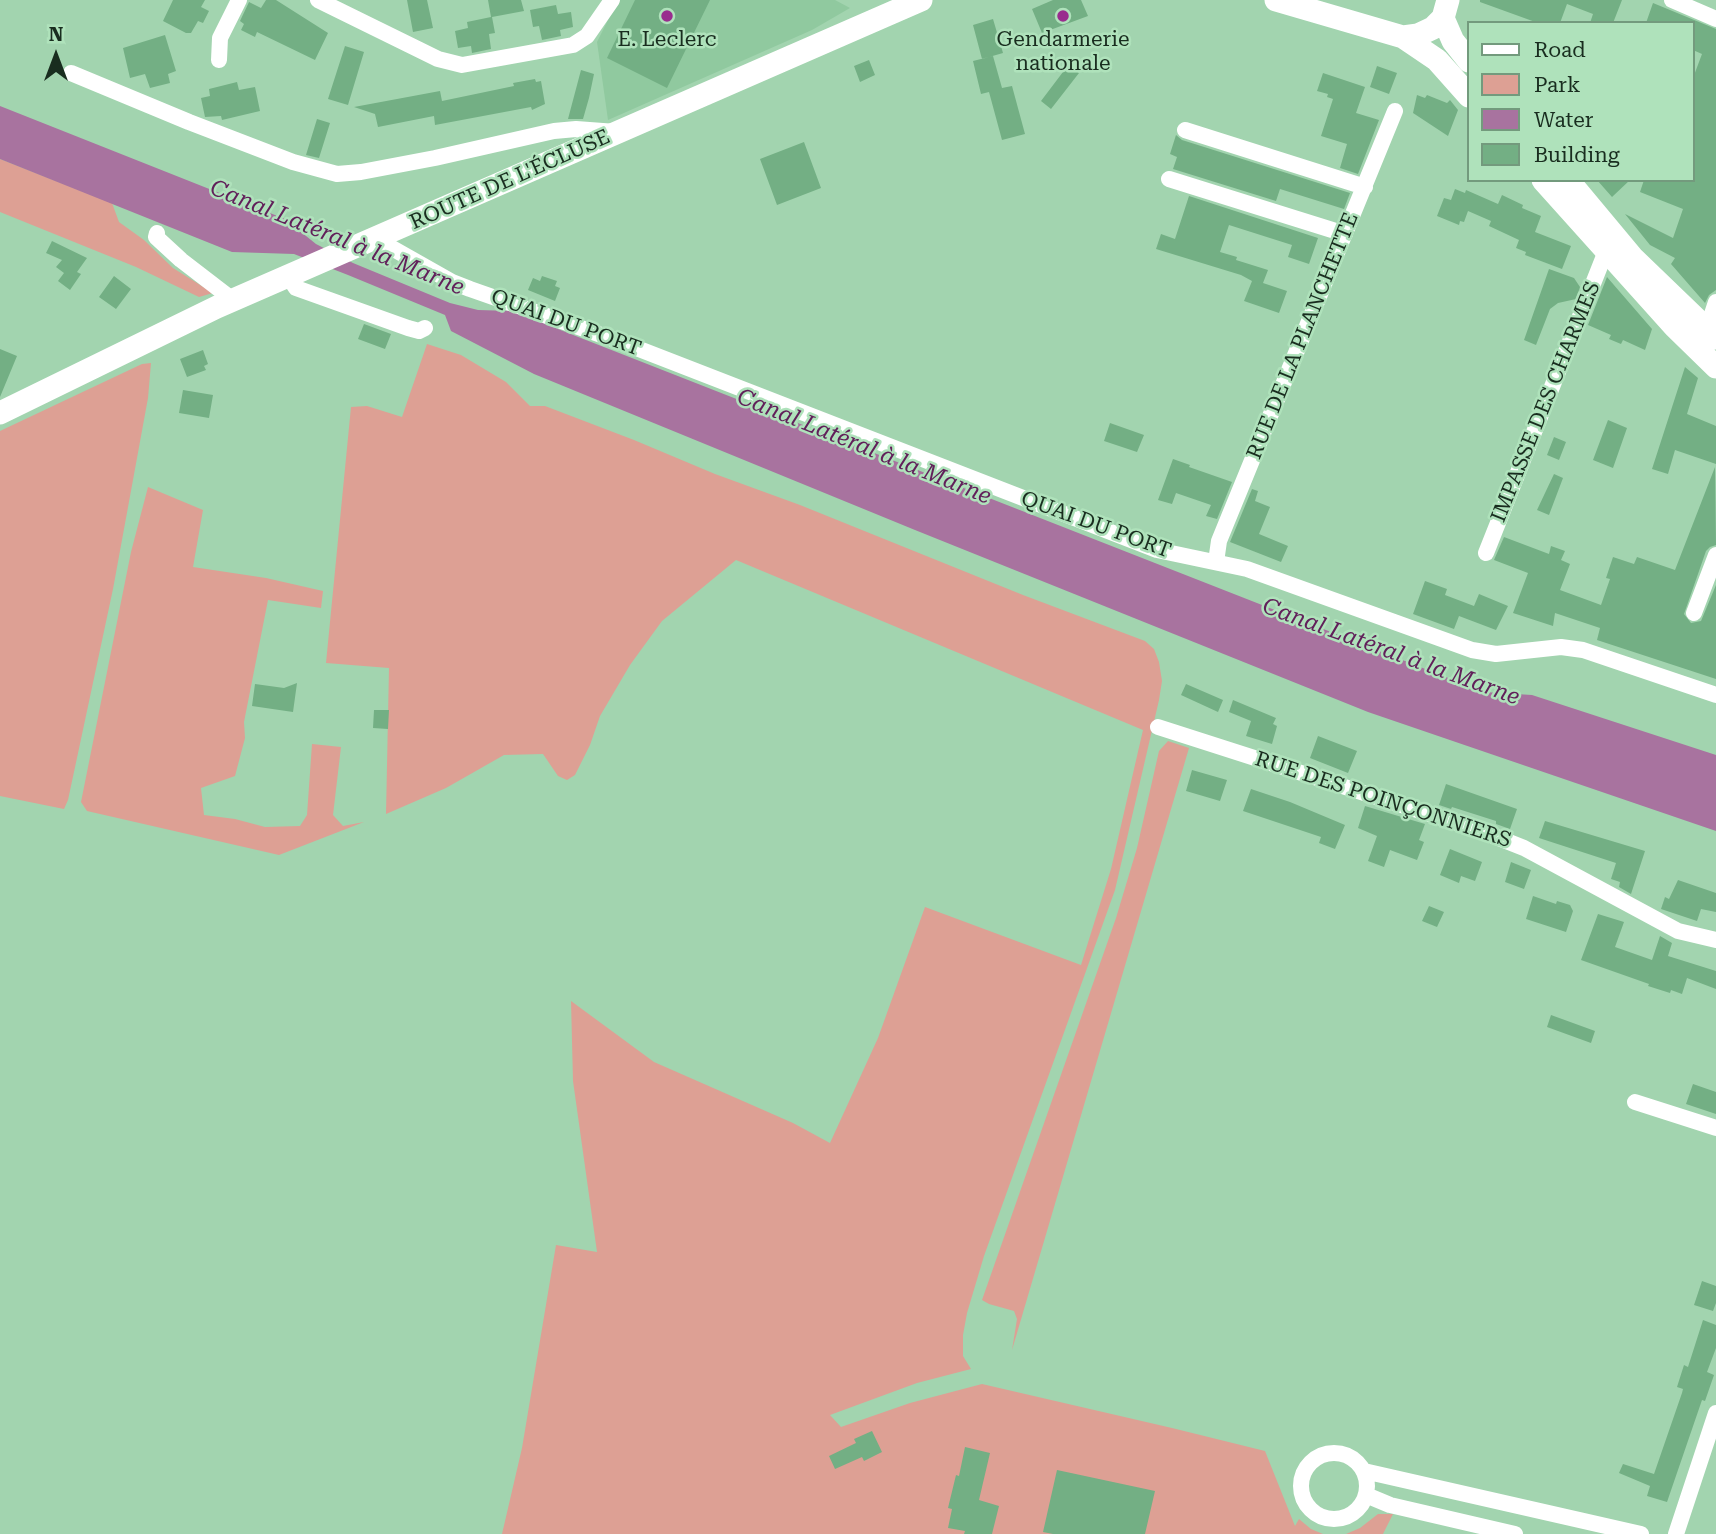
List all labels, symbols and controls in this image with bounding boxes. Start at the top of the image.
marker: E. Leclerc [659,8,675,24]
marker: Gendarmerie nationale [1055,8,1071,24]
north arrow [21,21,91,91]
legend [1468,21,1695,182]
text: N [49,23,63,46]
place label: E. Leclerc [618,27,716,53]
place label: Gendarmerie nationale [997,27,1129,77]
text: Road [1534,38,1586,62]
text: Park [1534,73,1580,97]
text: Water [1534,108,1593,132]
street label: ROUTE DE L'ÉCLUSE [406,125,614,235]
text: Building [1534,143,1620,167]
water label: Canal Latéral à la Marne [206,174,468,302]
street label: RUE DE LA PLANCHETTE [1242,209,1364,463]
street label: IMPASSE DES CHARMES [1486,278,1606,526]
street label: QUAI DU PORT [488,284,644,362]
water label: Canal Latéral à la Marne [733,383,995,511]
street label: QUAI DU PORT [1018,486,1174,564]
water label: Canal Latéral à la Marne [1259,593,1523,711]
street label: RUE DES POINÇONNIERS [1252,747,1514,853]

